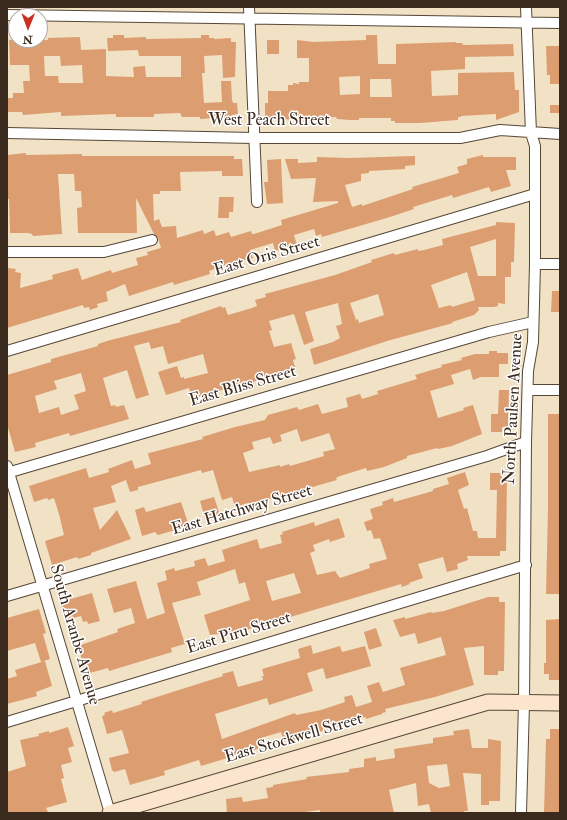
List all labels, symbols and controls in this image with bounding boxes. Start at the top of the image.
north arrow [8,8,48,48]
text: N [23,33,33,46]
street label: West Peach Street [208,111,330,131]
street label: East Oris Street [212,232,322,282]
street label: North Paulsen Avenue [500,333,528,485]
street label: East Bliss Street [187,362,299,412]
street label: East Hatchway Street [169,481,315,541]
street label: South Aranbe Avenue [44,562,104,708]
street label: East Piru Street [184,608,294,660]
street label: East Stockwell Street [223,710,365,768]

